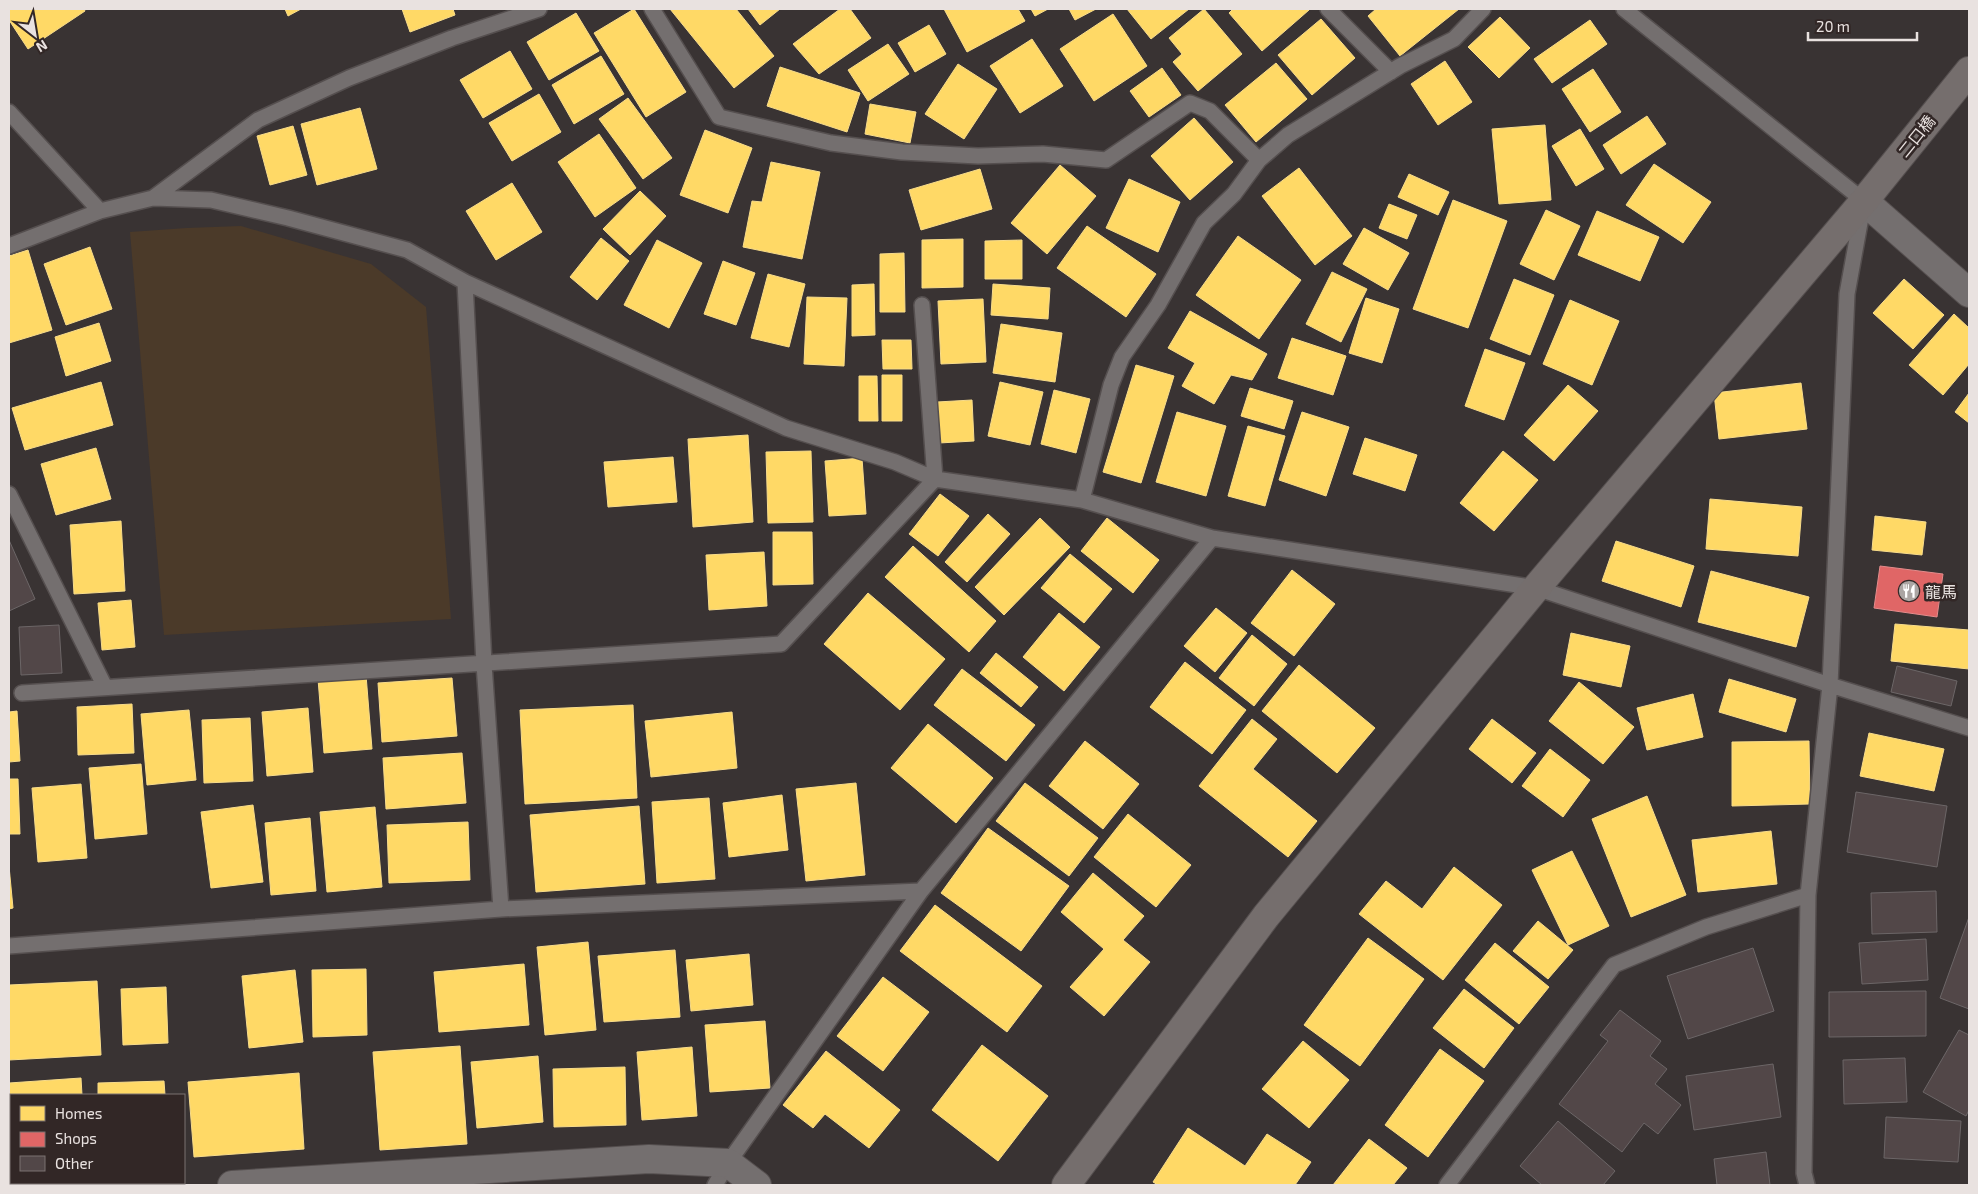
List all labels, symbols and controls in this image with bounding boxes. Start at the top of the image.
north arrow [10,10,60,60]
scale bar [1808,10,1917,42]
text: 20 m [1816,17,1850,35]
text: N [33,37,51,56]
street label: 二口橋 [1894,111,1938,161]
restaurant icon: 龍馬 [1897,579,1921,603]
place label: 龍馬 [1925,582,1957,601]
legend [10,1094,185,1184]
text: Homes [55,1104,102,1122]
text: Shops [55,1129,97,1147]
text: Other [55,1154,94,1172]

